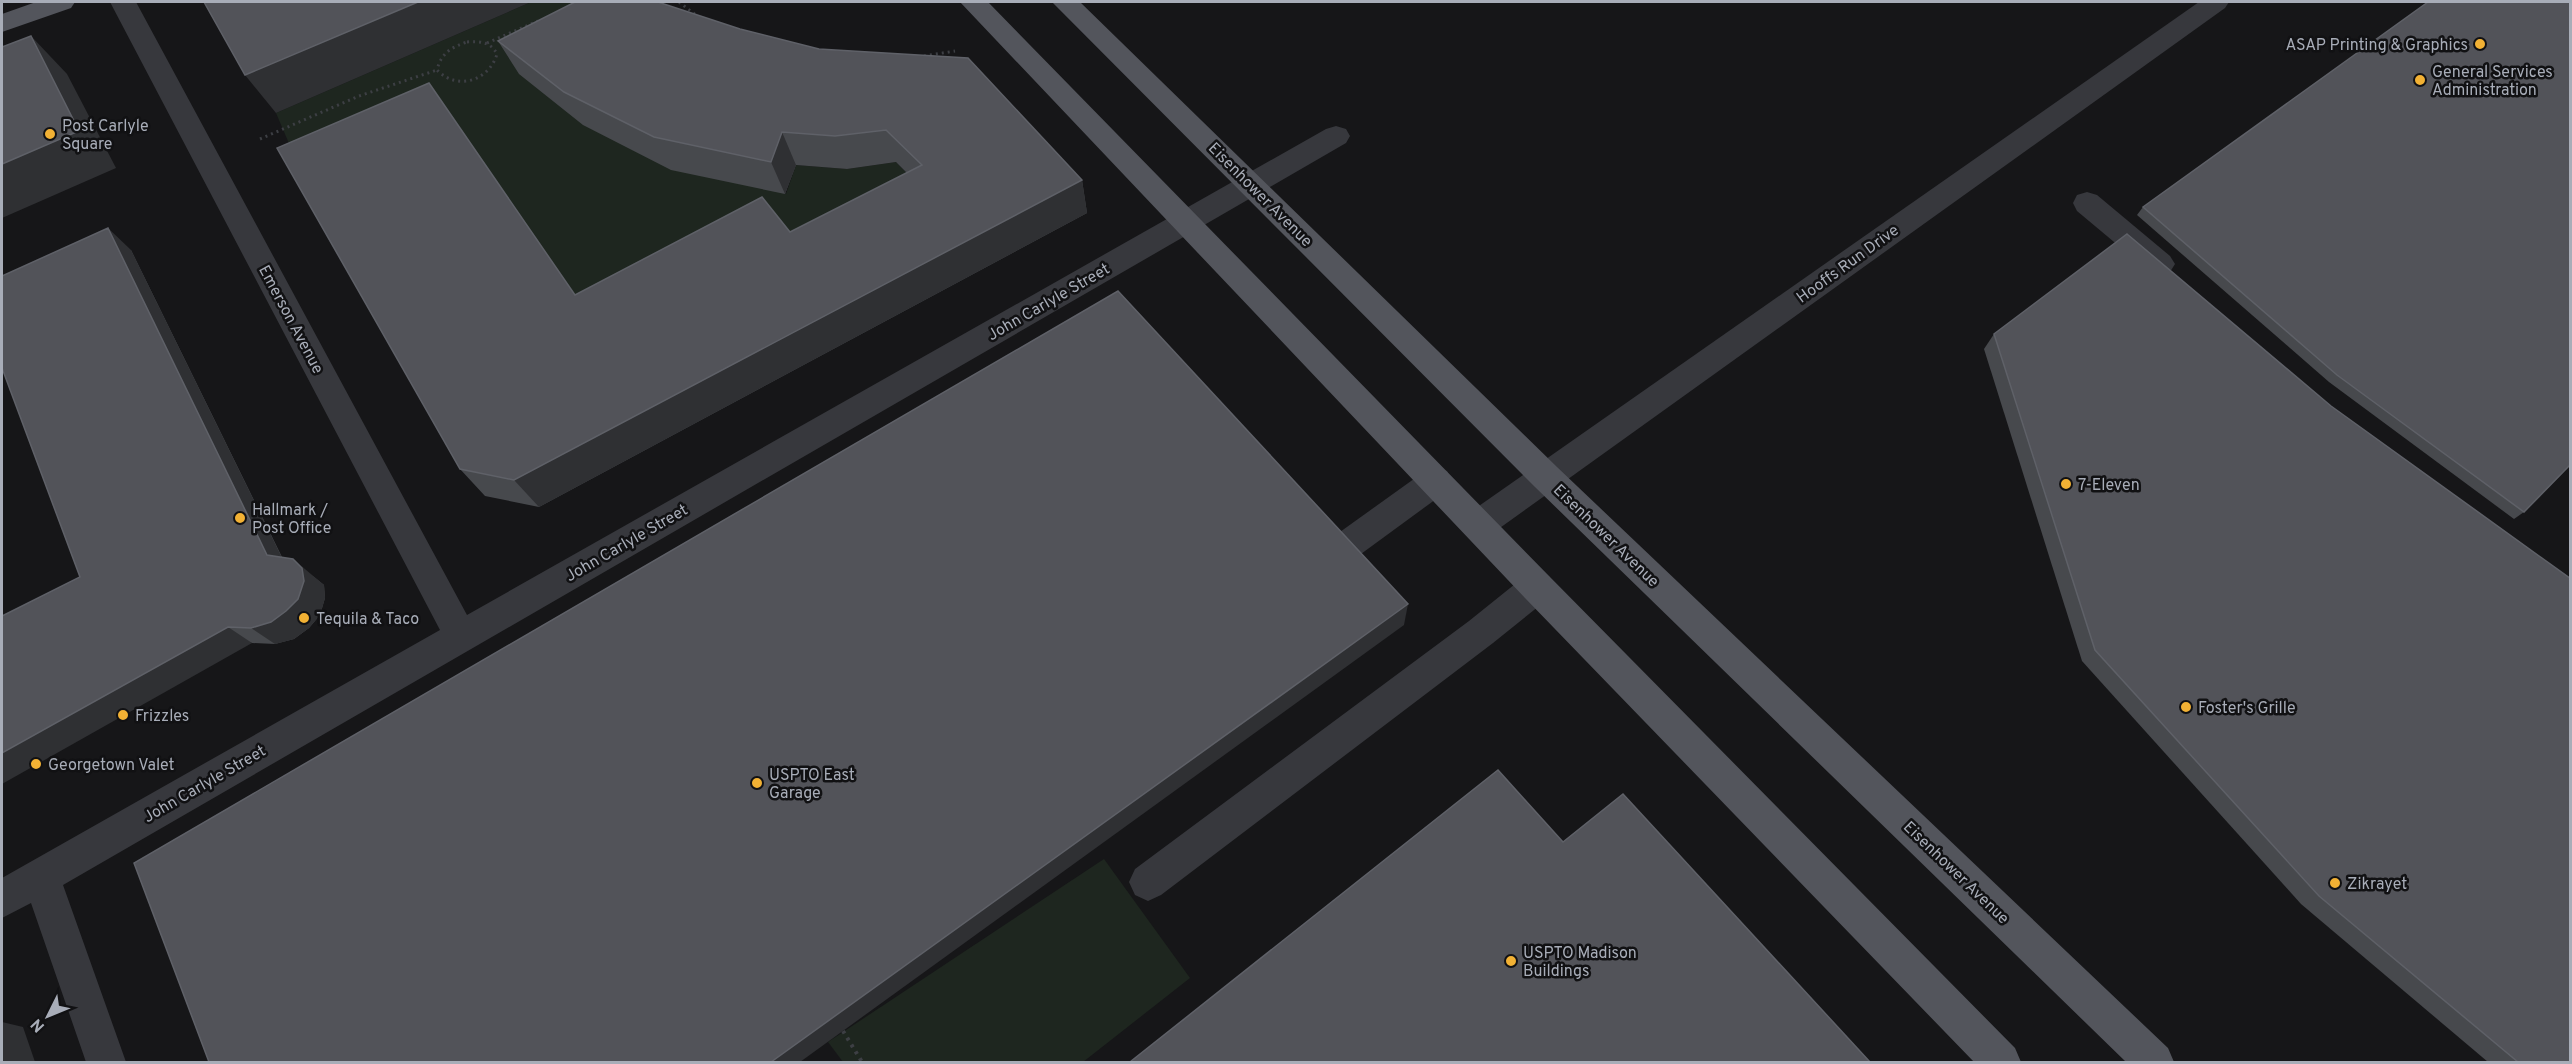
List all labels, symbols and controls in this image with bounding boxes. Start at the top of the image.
place label: ASAP Printing & Graphics [2286,36,2468,56]
marker: ASAP Printing & Graphics [2473,37,2487,51]
place label: General Services Administration [2432,63,2553,101]
marker: General Services Administration [2413,73,2427,87]
place label: Post Carlyle Square [62,117,149,155]
marker: Post Carlyle Square [43,127,57,141]
street label: Eisenhower Avenue [1203,139,1316,252]
street label: Hooffs Run Drive [1793,221,1903,308]
street label: John Carlyle Street [984,260,1114,346]
street label: Emerson Avenue [253,262,327,378]
place label: 7-Eleven [2078,476,2140,496]
marker: 7-Eleven [2059,477,2073,491]
street label: Eisenhower Avenue [1548,481,1663,592]
place label: Hallmark / Post Office [252,501,331,539]
street label: John Carlyle Street [562,501,692,587]
marker: Hallmark / Post Office [233,511,247,525]
place label: Tequila & Taco [316,610,419,630]
marker: Tequila & Taco [297,611,311,625]
place label: Foster's Grille [2198,699,2296,719]
marker: Foster's Grille [2179,700,2193,714]
place label: Frizzles [135,707,189,727]
marker: Frizzles [116,708,130,722]
street label: John Carlyle Street [140,742,270,828]
place label: Georgetown Valet [48,756,175,776]
marker: Georgetown Valet [29,757,43,771]
place label: USPTO East Garage [769,766,855,804]
marker: USPTO East Garage [750,776,764,790]
street label: Eisenhower Avenue [1898,818,2013,929]
place label: Zikrayet [2347,875,2407,895]
marker: Zikrayet [2328,876,2342,890]
place label: USPTO Madison Buildings [1523,944,1637,982]
marker: USPTO Madison Buildings [1504,954,1518,968]
north arrow [18,986,78,1046]
text: N [27,1014,50,1036]

